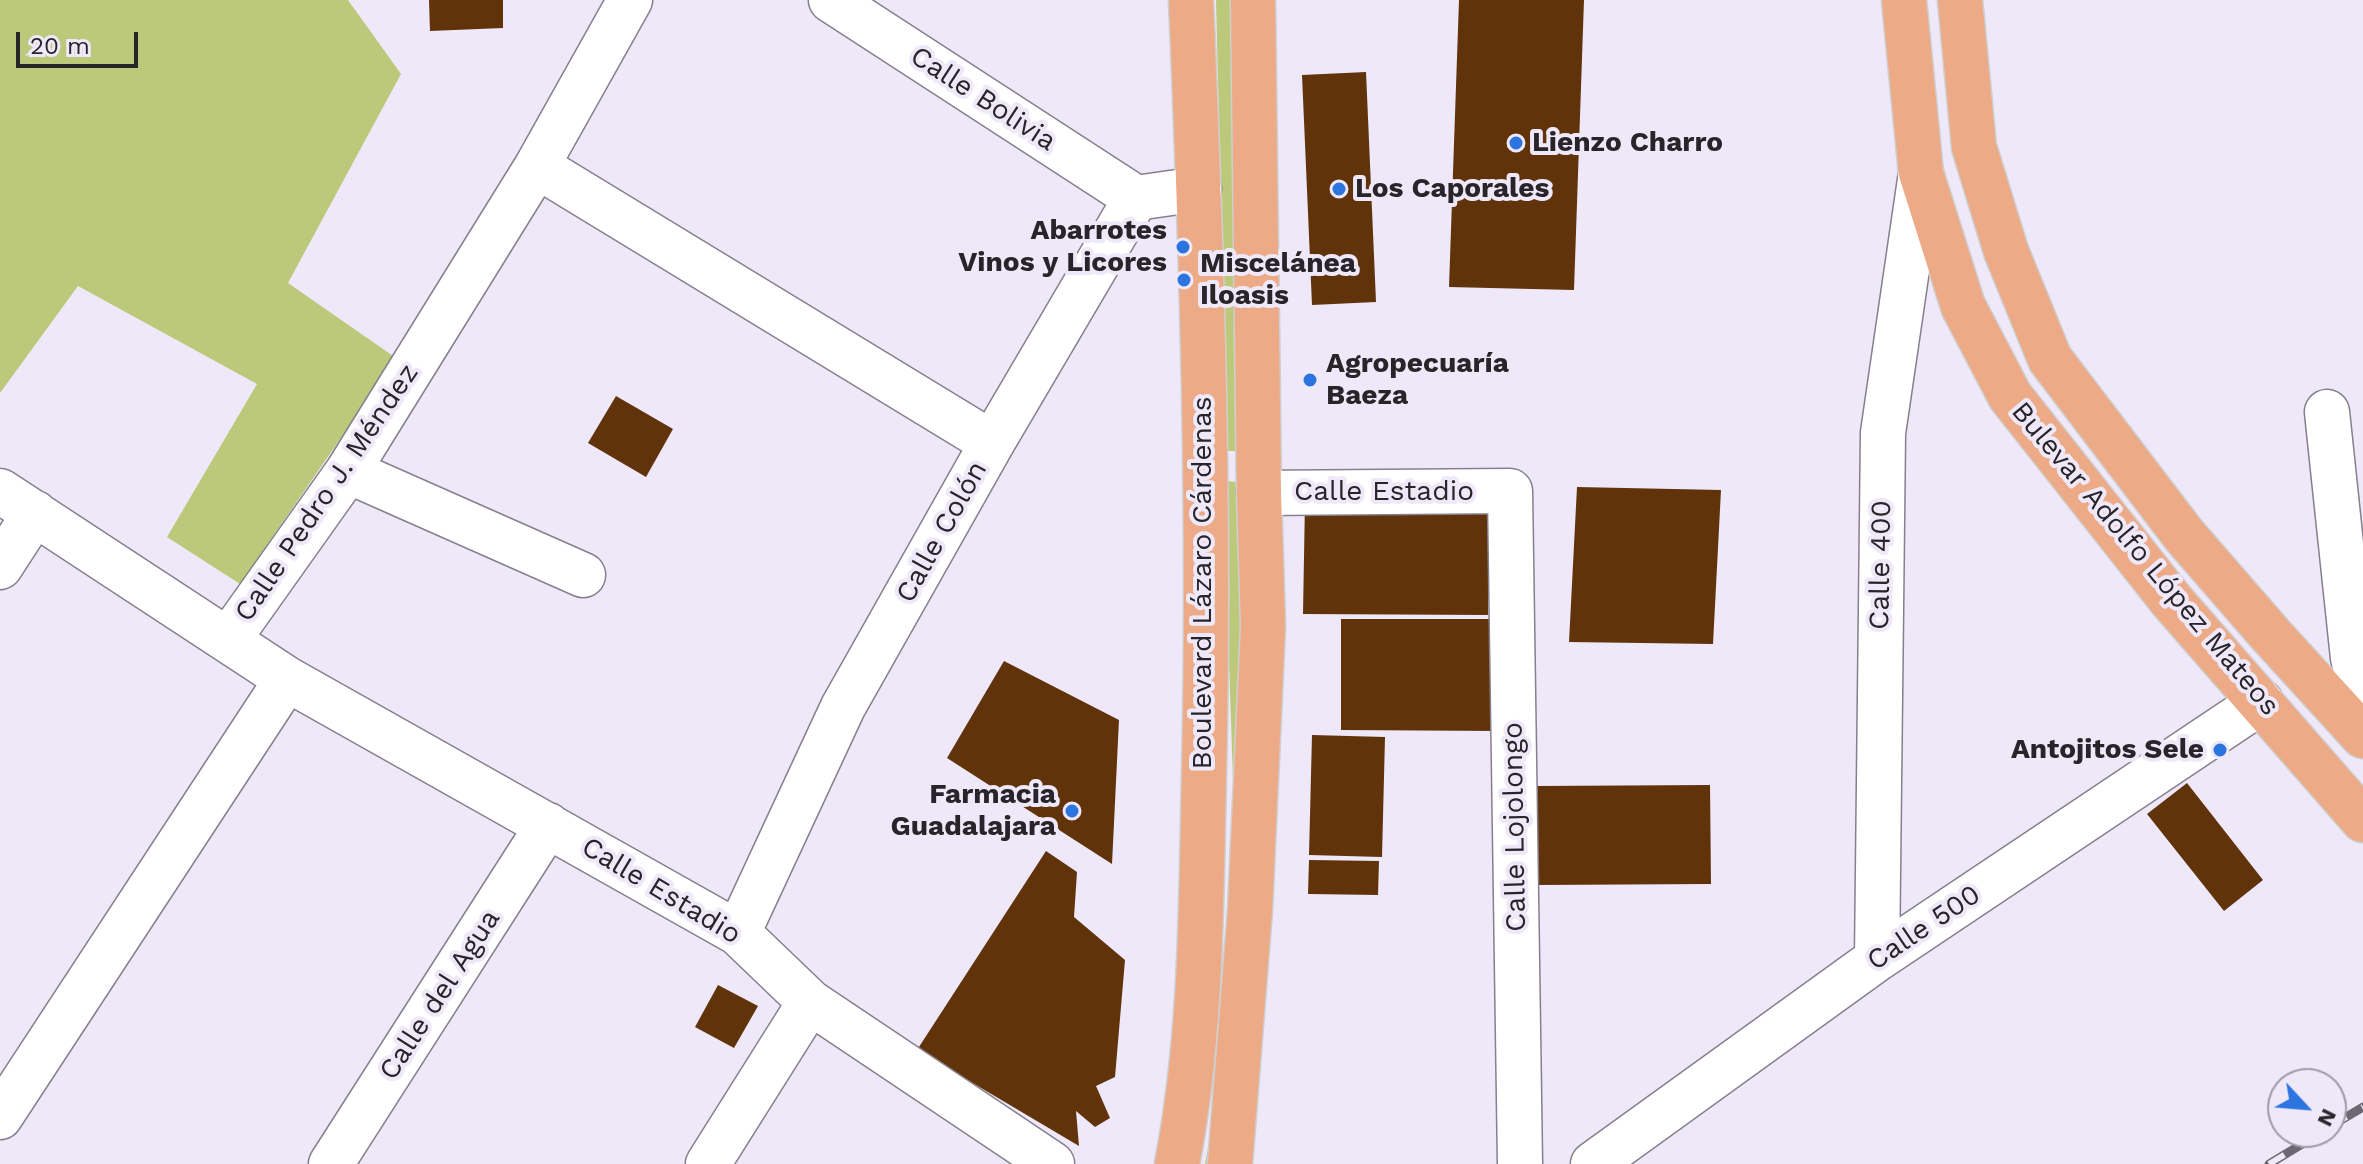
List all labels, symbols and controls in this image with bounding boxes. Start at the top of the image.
scale bar [20,16,142,66]
text: 20 m [30,32,90,60]
street label: Calle Bolivia [904,39,1062,159]
place label: Lienzo Charro [1532,126,1723,160]
marker: Lienzo Charro [1507,134,1525,152]
place label: Los Caporales [1355,172,1549,206]
marker: Los Caporales [1330,180,1348,198]
place label: Abarrotes Vinos y Licores [958,214,1167,280]
marker: Abarrotes Vinos y Licores [1174,238,1192,256]
place label: Miscelánea Iloasis [1200,247,1356,313]
marker: Miscelánea Iloasis [1175,271,1193,289]
place label: Agropecuaría Baeza [1326,347,1509,413]
street label: Calle Pedro J. Méndez [228,358,426,628]
marker: Agropecuaría Baeza [1301,371,1319,389]
street label: Bulevar Adolfo López Mateos [2004,395,2286,723]
street label: Boulevard Lázaro Cárdenas [1186,396,1220,770]
street label: Calle Colón [889,455,995,609]
street label: Calle Estadio [1294,475,1474,509]
street label: Calle 400 [1863,500,1899,630]
street label: Calle Lojolongo [1496,722,1534,932]
place label: Antojitos Sele [2011,733,2204,767]
marker: Antojitos Sele [2211,741,2229,759]
place label: Farmacia Guadalajara [891,778,1056,844]
marker: Farmacia Guadalajara [1063,802,1081,820]
street label: Calle Estadio [575,830,747,952]
street label: Calle 500 [1861,878,1987,978]
street label: Calle del Agua [372,904,508,1086]
north arrow [2267,1068,2347,1148]
text: N [2312,1105,2342,1131]

